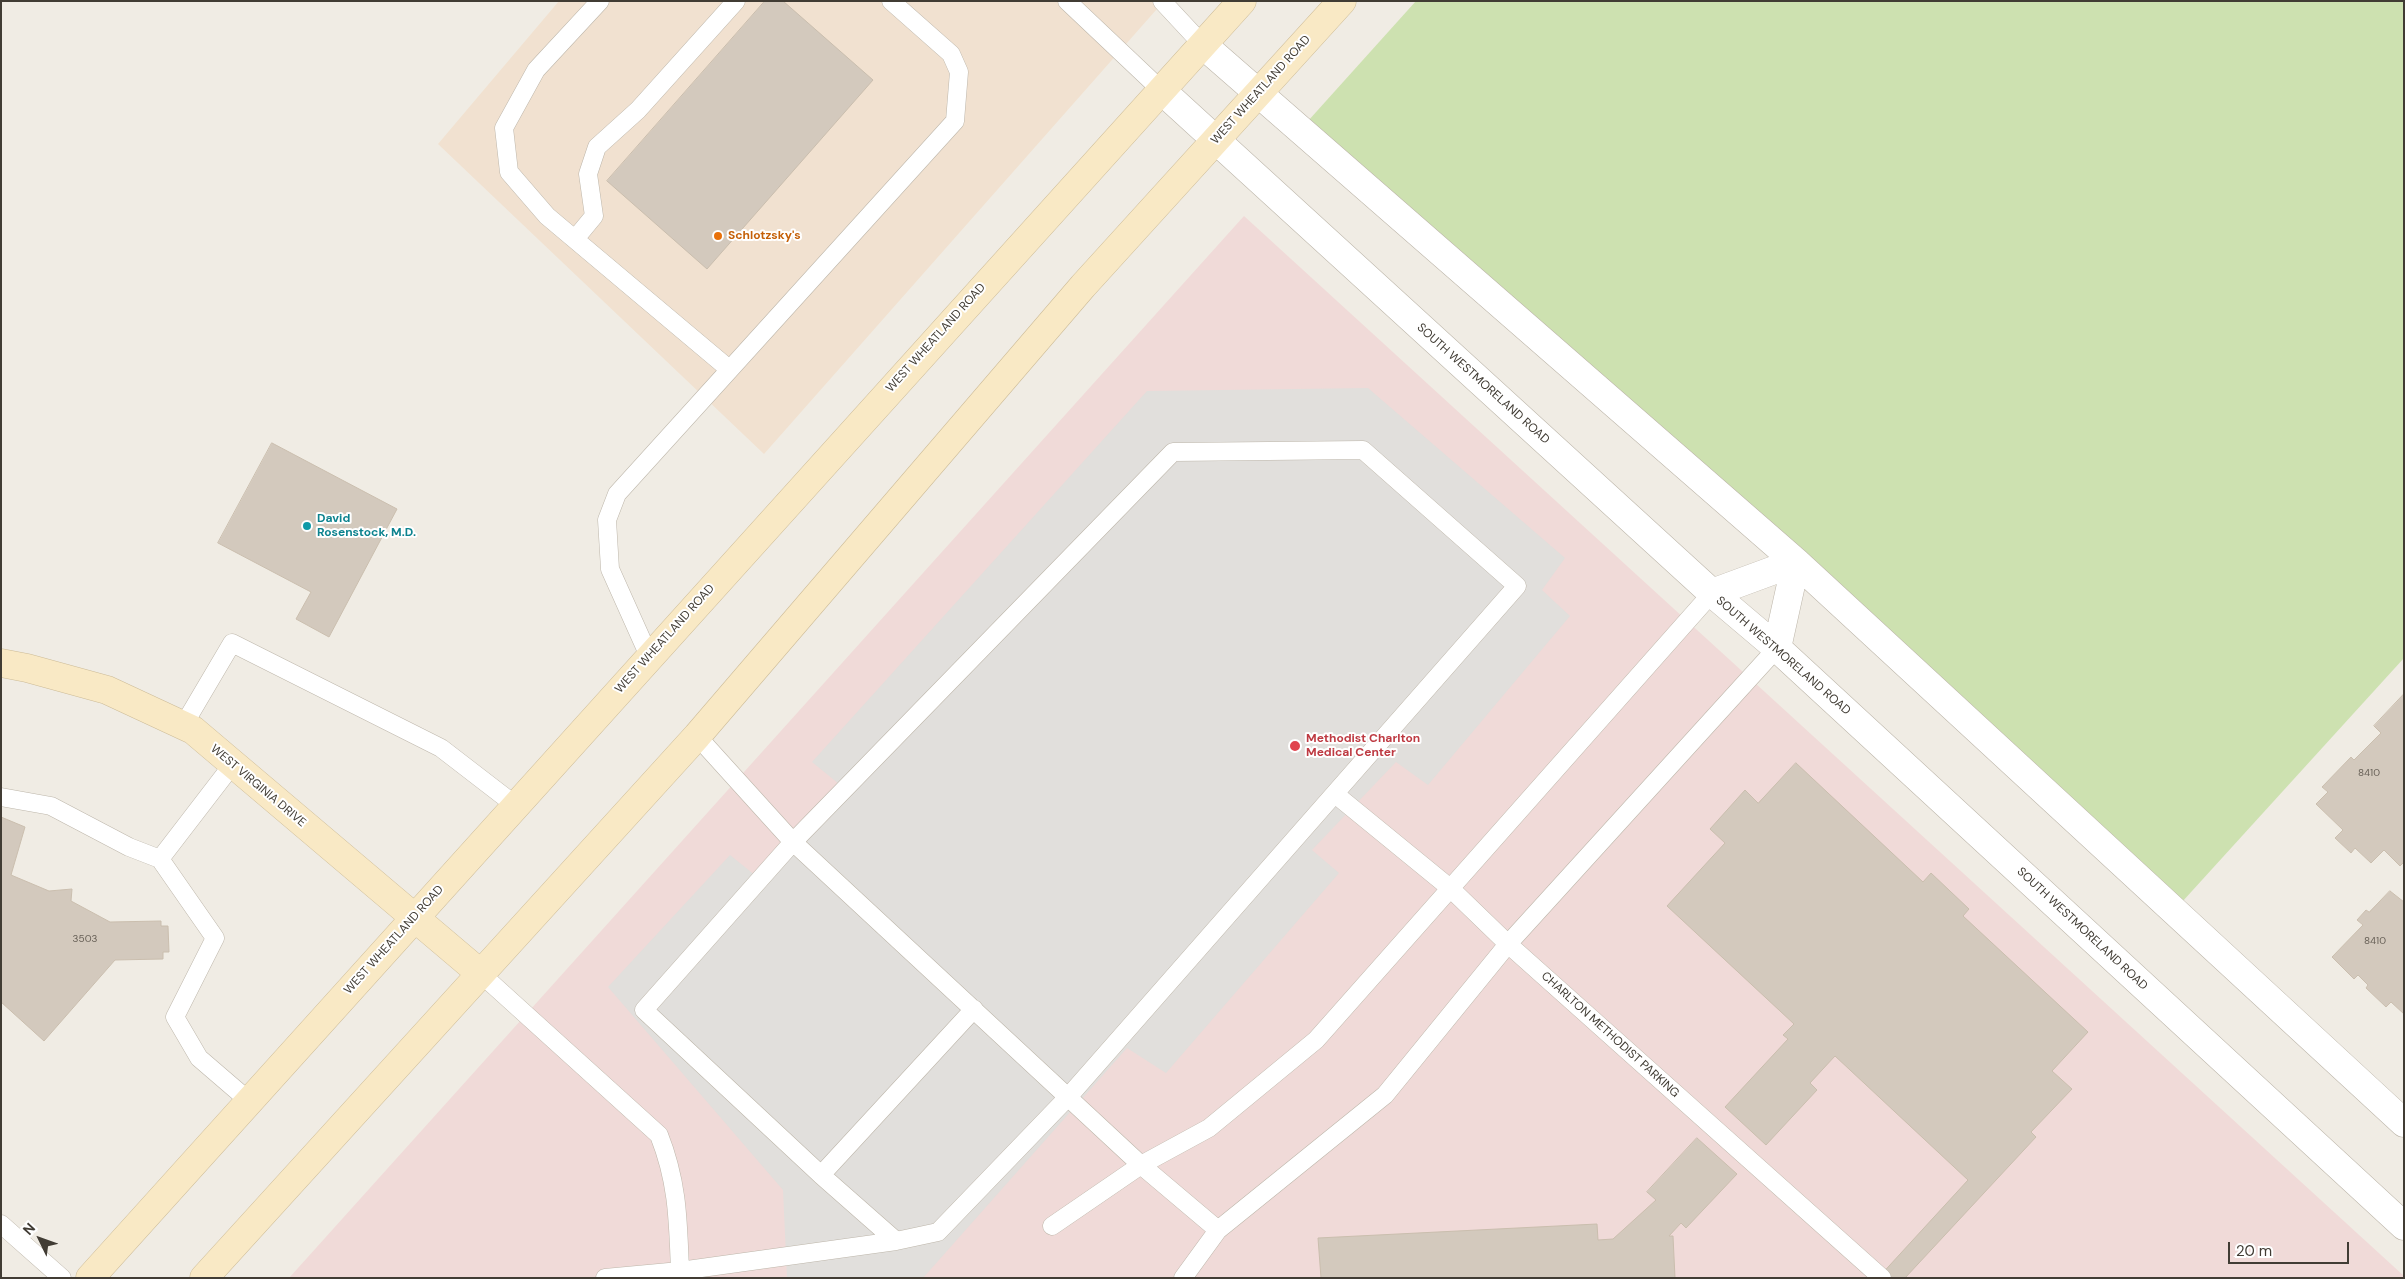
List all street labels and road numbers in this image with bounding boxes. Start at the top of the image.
street label: WEST WHEATLAND ROAD [1208,33,1314,147]
street label: WEST WHEATLAND ROAD [883,281,989,395]
street label: SOUTH WESTMORELAND ROAD [1414,321,1552,447]
street label: WEST WHEATLAND ROAD [612,582,718,696]
street label: SOUTH WESTMORELAND ROAD [1713,594,1853,718]
street label: WEST VIRGINIA DRIVE [207,742,309,830]
street label: SOUTH WESTMORELAND ROAD [2014,865,2150,993]
street label: WEST WHEATLAND ROAD [341,883,447,997]
street label: CHARLTON METHODIST PARKING [1538,969,1682,1101]

